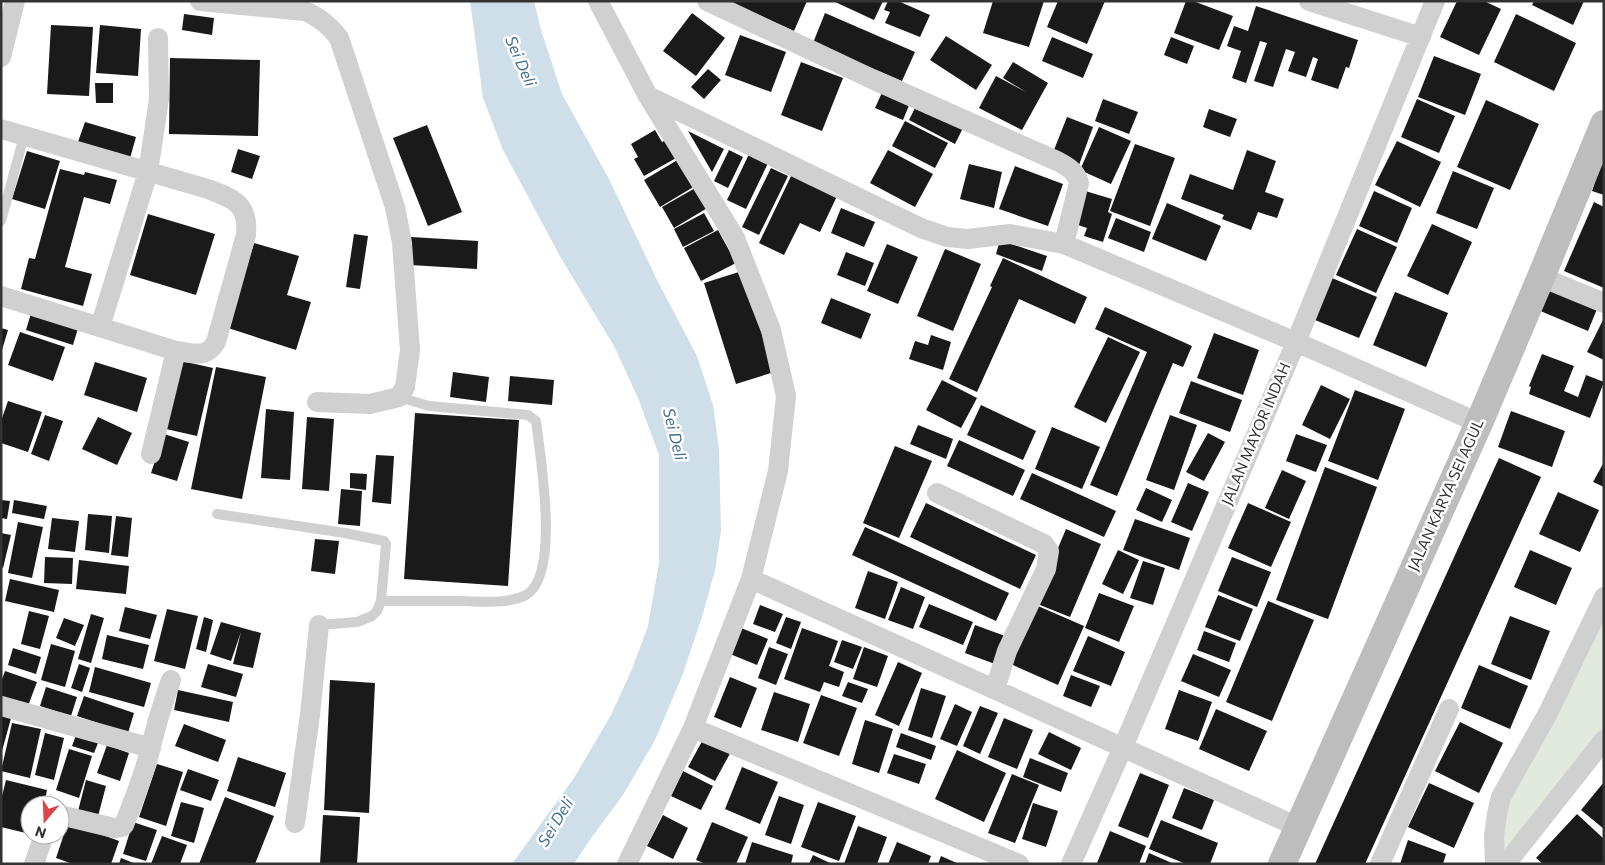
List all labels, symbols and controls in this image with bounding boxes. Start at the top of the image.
water label: Sei Deli [502,33,541,90]
street label: JALAN MAYOR INDAH [1217,360,1293,508]
water label: Sei Deli [660,406,691,463]
street label: JALAN KARYA SEI AGUL [1403,415,1487,574]
water label: Sei Deli [533,793,577,850]
north arrow [20,795,70,845]
text: N [33,823,48,843]

